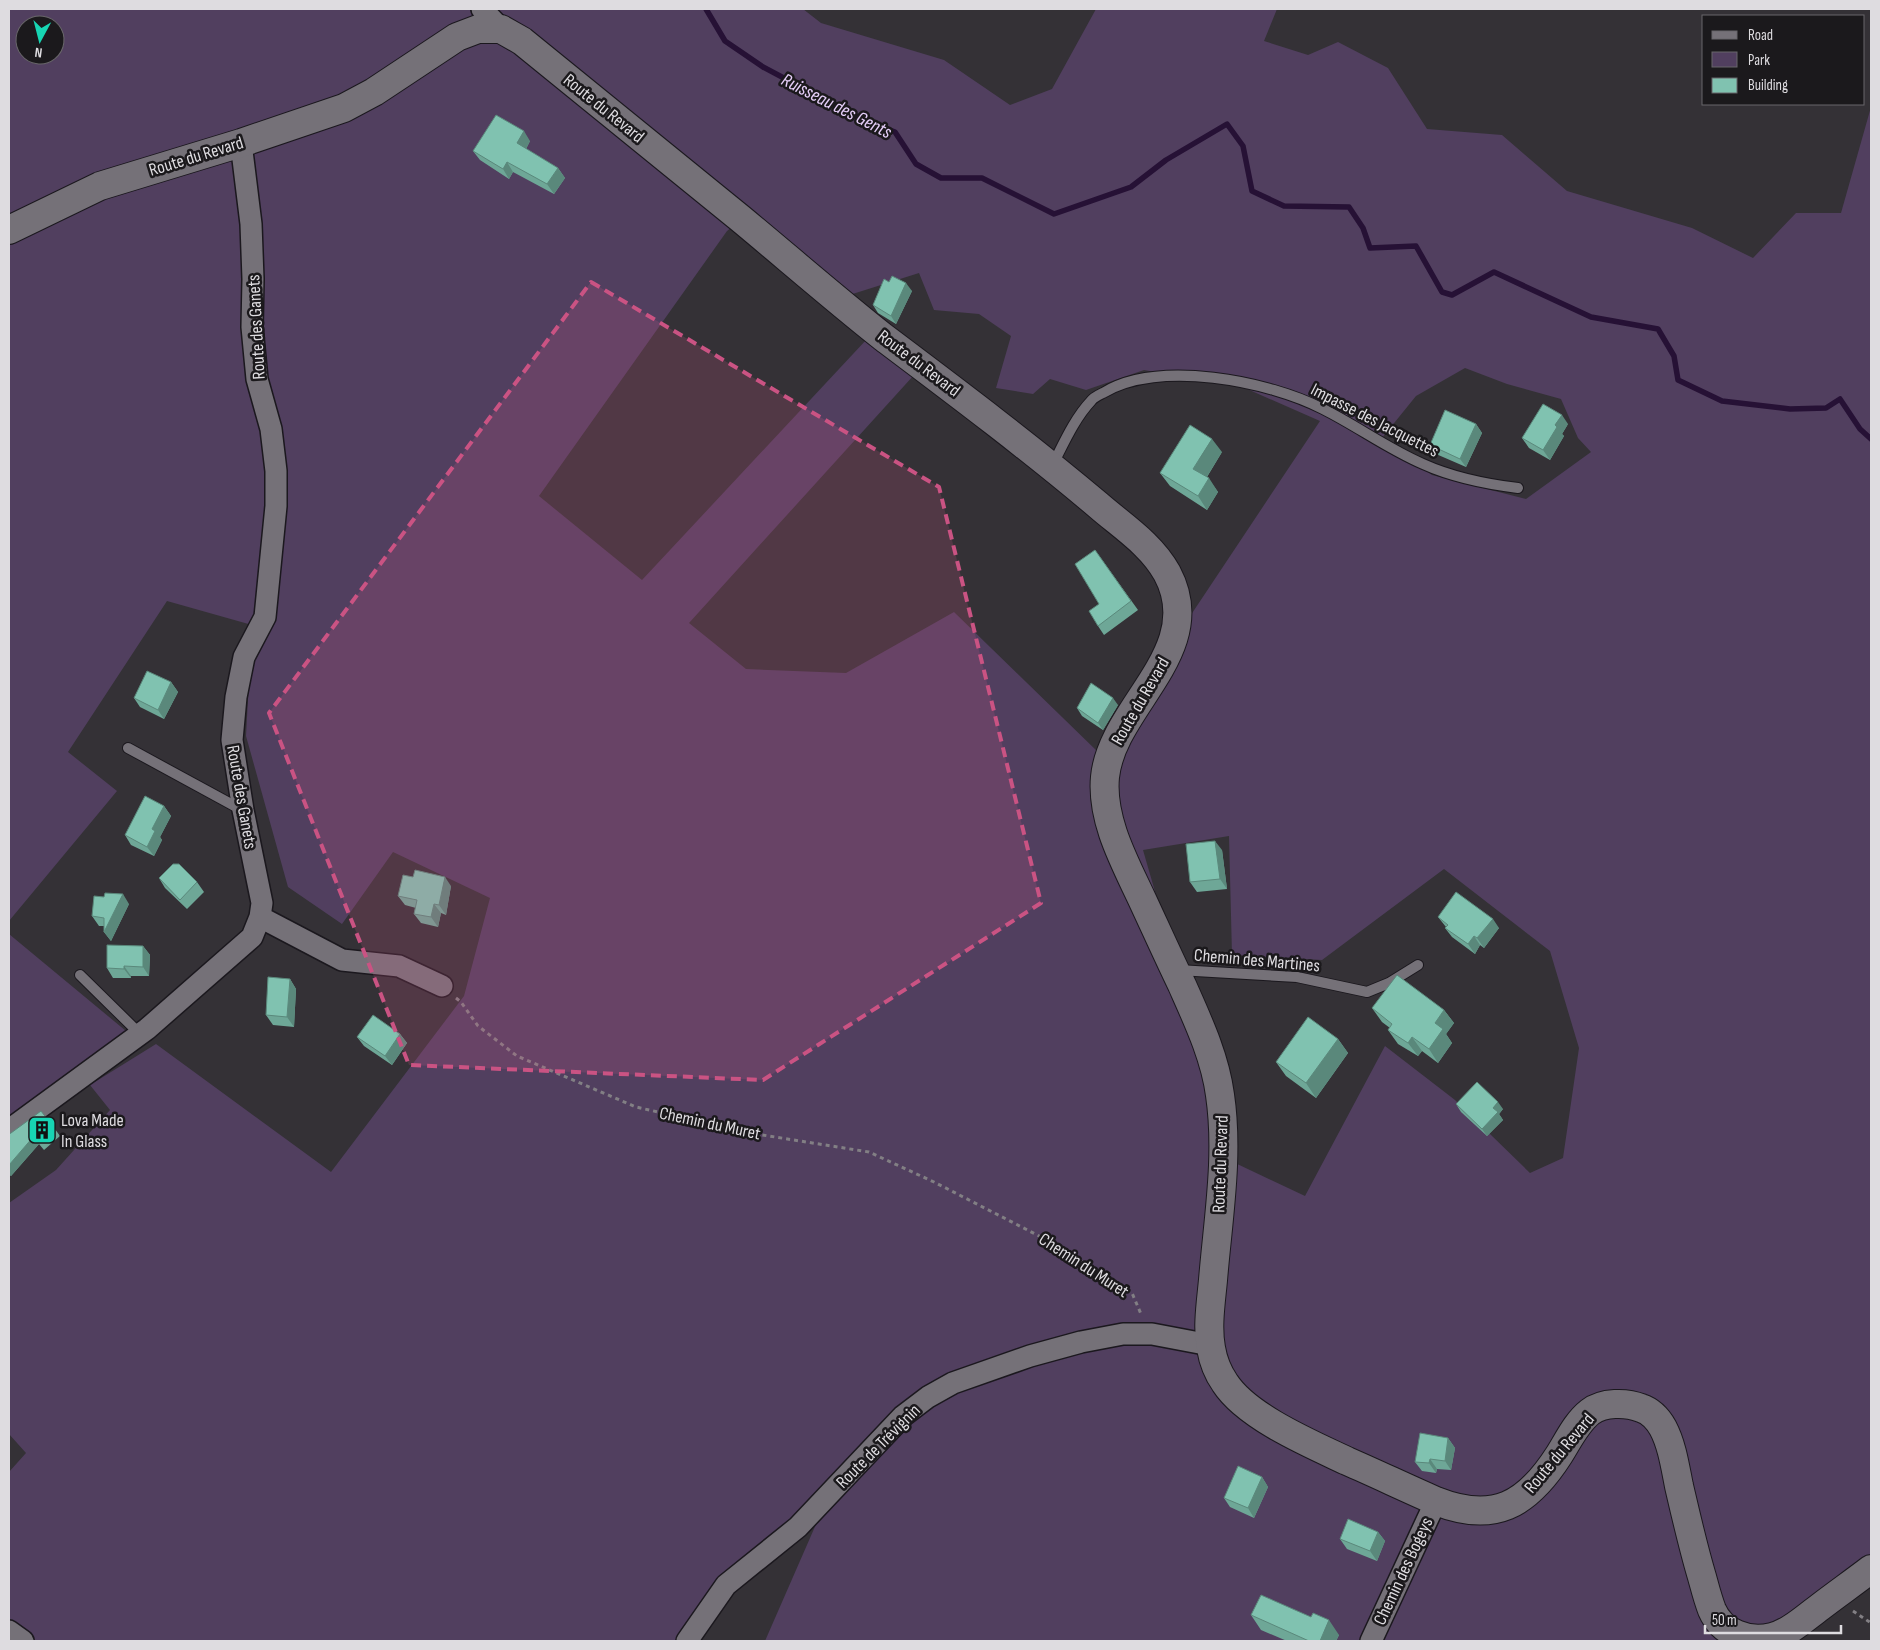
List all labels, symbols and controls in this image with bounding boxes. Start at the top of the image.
north arrow [15,15,65,65]
legend [1702,15,1865,105]
text: Road [1748,26,1773,45]
text: N [34,44,43,61]
text: Park [1748,51,1770,70]
water label: Ruisseau des Gents [777,69,896,144]
street label: Route du Revard [559,70,648,147]
text: Building [1748,76,1788,95]
street label: Route du Revard [146,132,246,181]
street label: Route des Ganets [243,274,270,380]
street label: Route du Revard [873,326,964,401]
street label: Impasse des Jacquettes [1307,379,1442,462]
street label: Route du Revard [1107,654,1174,749]
street label: Route des Ganets [222,743,261,851]
street label: Chemin des Martines [1193,945,1321,976]
street label: Chemin du Muret [657,1103,763,1145]
place label: Lova Made In Glass [61,1110,124,1152]
building icon: Lova Made In Glass [27,1115,57,1145]
street label: Route du Revard [1208,1115,1233,1213]
street label: Chemin du Muret [1035,1229,1133,1302]
street label: Route de Trévignin [832,1400,925,1493]
street label: Route du Revard [1520,1409,1599,1497]
street label: Chemin des Bogeys [1369,1514,1438,1628]
scale bar [1705,1602,1841,1634]
text: 50 m [1712,1611,1737,1630]

